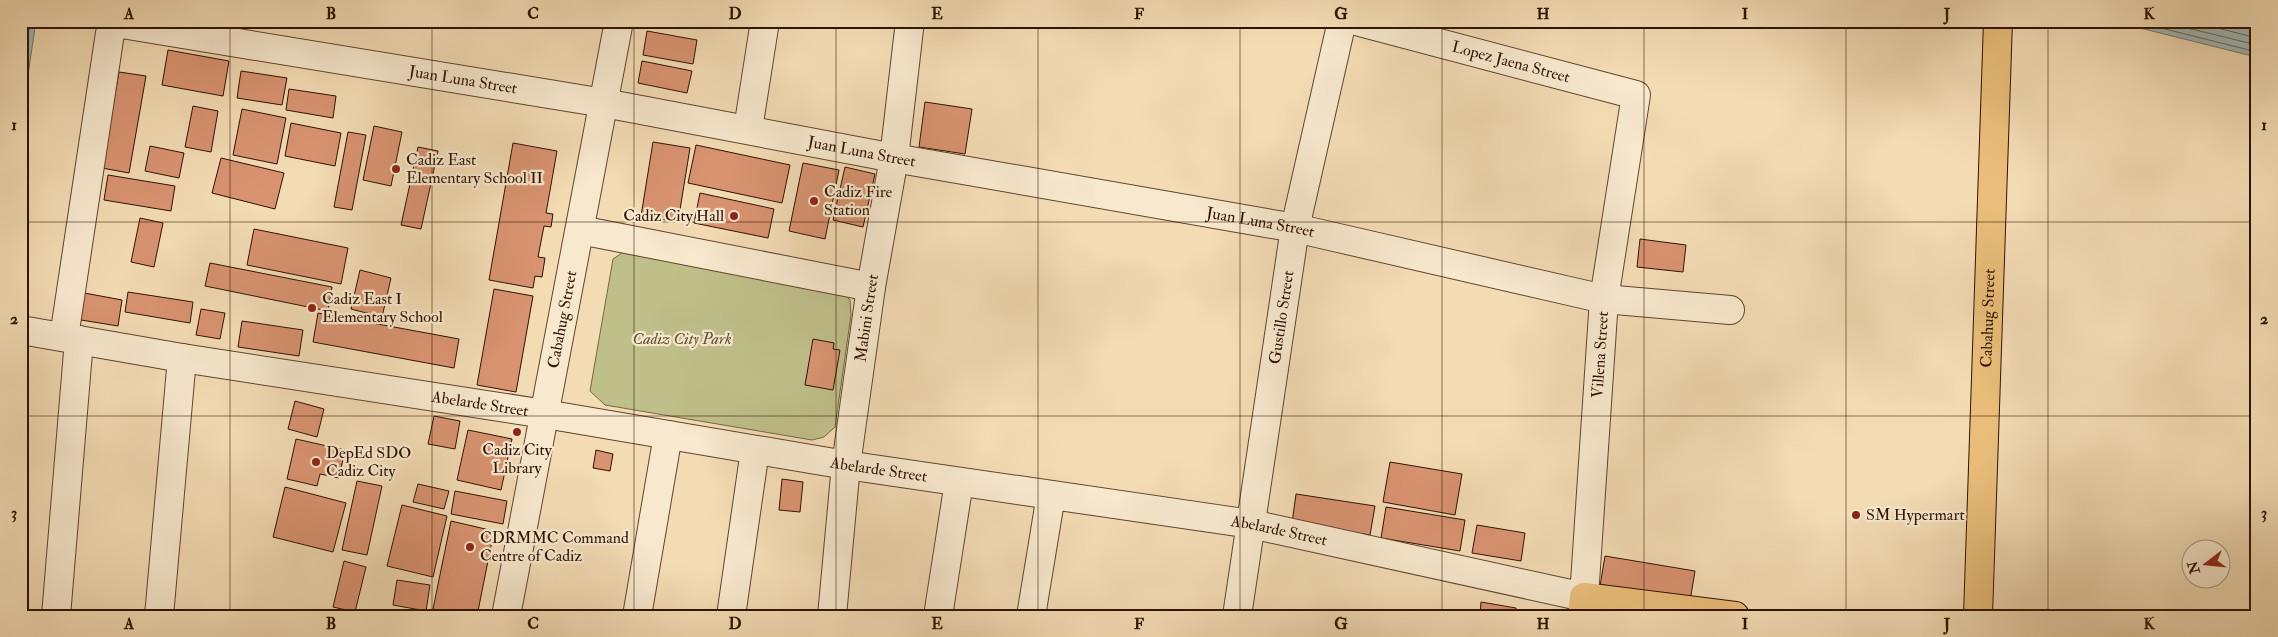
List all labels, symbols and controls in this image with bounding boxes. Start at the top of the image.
text: A [123,4,135,24]
text: B [326,4,336,24]
text: C [527,4,539,24]
text: D [728,4,742,24]
text: E [931,4,943,24]
text: F [1134,4,1144,24]
text: G [1334,4,1348,24]
text: H [1536,4,1550,24]
text: I [1742,4,1749,24]
text: J [1943,4,1951,25]
text: K [2143,4,2155,24]
street label: Lopez Jaena Street [1450,37,1572,88]
street label: Juan Luna Street [406,61,519,99]
text: 1 [11,115,17,135]
text: 1 [2261,115,2267,135]
street label: Juan Luna Street [805,132,917,172]
place label: Cadiz East Elementary School II [406,150,543,188]
marker: Cadiz East Elementary School II [390,163,402,175]
place label: Cadiz Fire Station [824,182,893,220]
marker: Cadiz Fire Station [808,195,820,207]
street label: Juan Luna Street [1204,203,1316,242]
place label: Cadiz City Hall [623,206,724,226]
marker: Cadiz City Hall [728,210,740,222]
street label: Cabahug Street [1976,268,2000,368]
street label: Cabahug Street [543,269,581,370]
street label: Gustillo Street [1265,269,1299,366]
street label: Mabini Street [851,273,883,363]
place label: Cadiz East I Elementary School [322,289,443,327]
marker: Cadiz East I Elementary School [306,302,318,314]
text: 2 [10,309,18,329]
text: 2 [2260,309,2268,329]
street label: Villena Street [1587,311,1613,399]
park label: Cadiz City Park [632,329,732,349]
street label: Abelarde Street [429,386,530,421]
marker: Cadiz City Library [511,426,523,438]
place label: Cadiz City Library [482,440,553,478]
place label: DepEd SDO Cadiz City [326,443,411,481]
street label: Abelarde Street [828,452,928,487]
marker: DepEd SDO Cadiz City [310,456,322,468]
text: 3 [11,503,17,523]
text: 3 [2261,503,2267,523]
place label: SM Hypermart [1866,505,1965,526]
marker: SM Hypermart [1850,509,1862,521]
street label: Abelarde Street [1229,511,1329,550]
place label: CDRMMC Command Centre of Cadiz [480,528,629,566]
north arrow [2180,540,2230,590]
marker: CDRMMC Command Centre of Cadiz [464,541,476,553]
text: N [2184,559,2204,577]
text: A [123,614,135,634]
text: B [326,614,336,634]
text: C [527,614,539,634]
text: D [728,614,742,634]
text: E [931,614,943,634]
text: F [1134,614,1144,634]
text: G [1334,614,1348,634]
text: H [1536,614,1550,634]
text: I [1742,614,1749,634]
text: J [1943,614,1951,635]
text: K [2143,614,2155,634]

